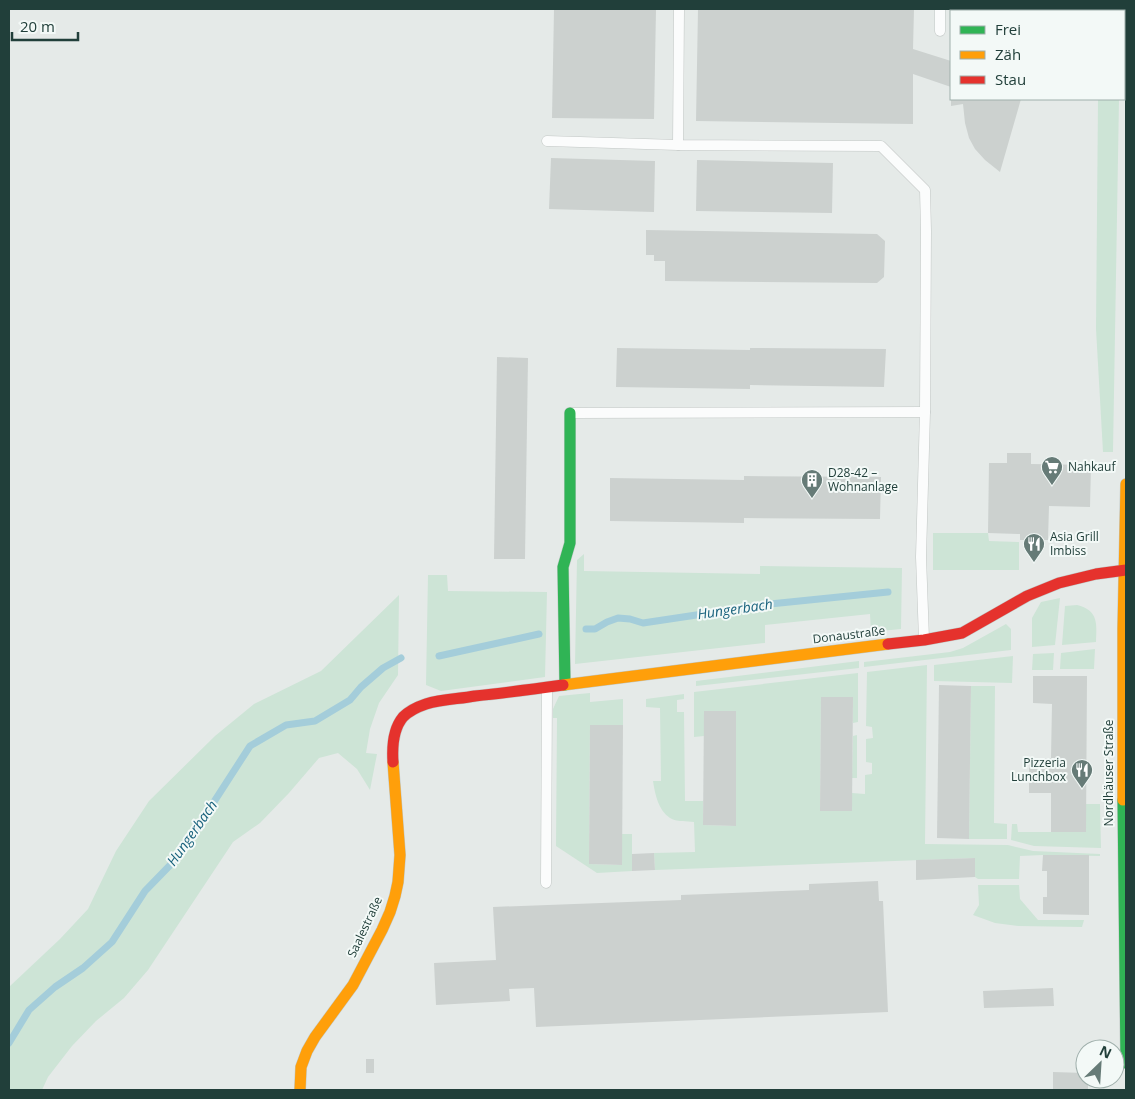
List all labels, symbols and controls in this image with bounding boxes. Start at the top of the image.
scale bar [12,10,79,42]
legend [950,10,1125,100]
text: 20 m [20,16,55,36]
text: Frei [995,19,1021,39]
text: Zäh [995,44,1021,64]
text: Stau [995,69,1026,89]
supermarket icon: Nahkauf [1040,455,1064,486]
place label: Nahkauf [1068,458,1116,475]
place label: D28-42 – Wohnanlage [828,464,898,495]
building icon: D28-42 – Wohnanlage [800,468,824,499]
place label: Asia Grill Imbiss [1050,528,1099,559]
restaurant icon: Asia Grill Imbiss [1022,532,1046,563]
water label: Hungerbach [696,594,774,623]
street label: Donaustraße [812,622,887,647]
street label: Nordhäuser Straße [1100,719,1117,827]
place label: Pizzeria Lunchbox [1011,754,1067,785]
restaurant icon: Pizzeria Lunchbox [1070,758,1094,789]
water label: Hungerbach [162,796,221,869]
street label: Saalestraße [343,893,386,960]
north arrow [1075,1039,1125,1089]
text: N [1097,1041,1115,1063]

